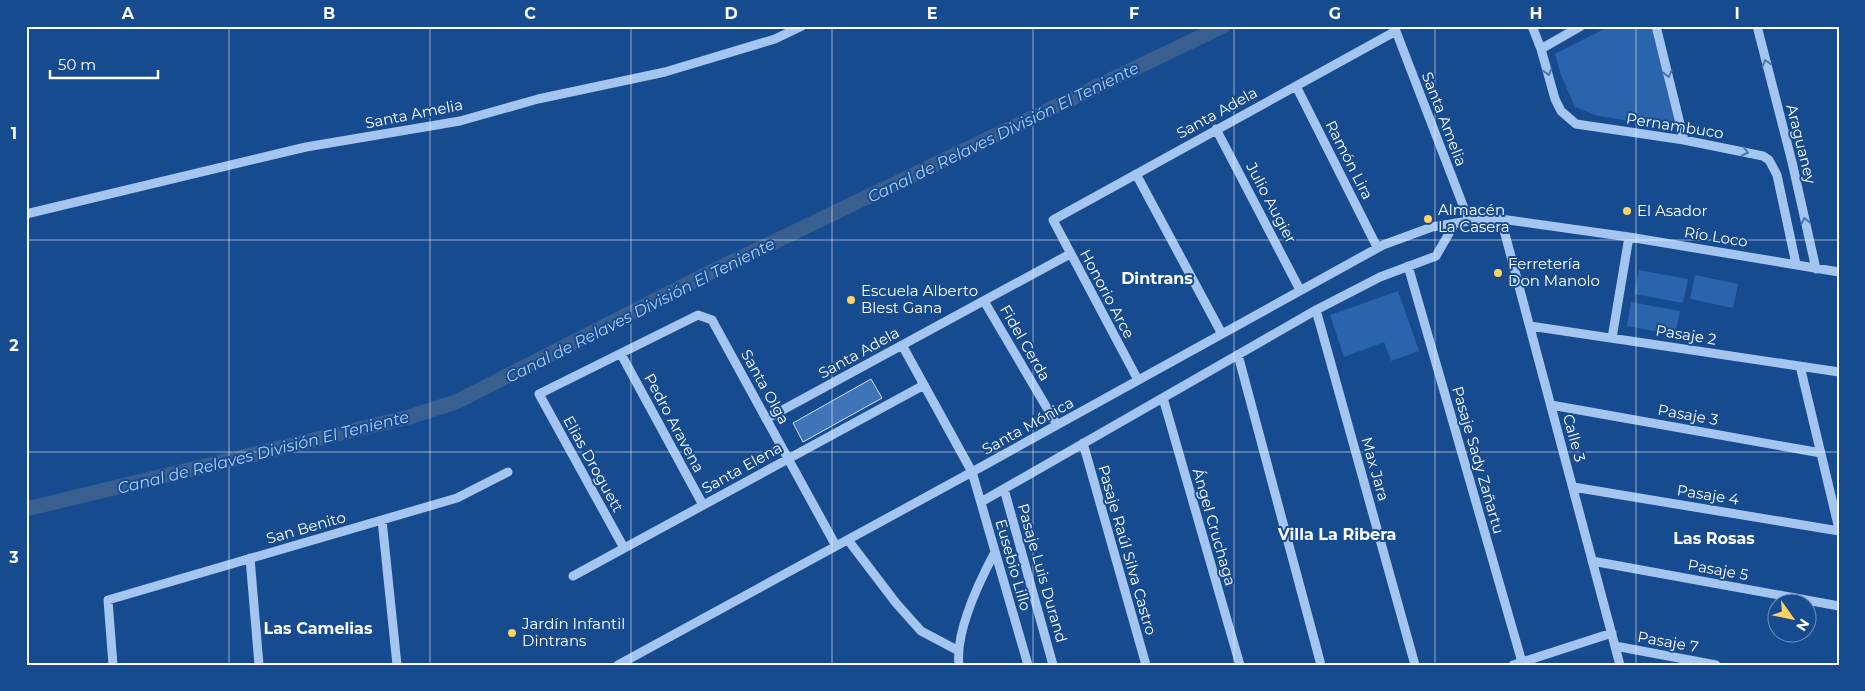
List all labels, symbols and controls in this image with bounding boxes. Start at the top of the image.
text: A [121,4,135,23]
text: B [323,4,335,23]
text: C [524,4,536,23]
text: D [724,4,738,23]
text: E [927,4,937,23]
text: F [1129,4,1139,23]
text: G [1329,4,1341,23]
text: H [1530,4,1542,23]
text: I [1734,4,1740,23]
scale bar [50,48,158,80]
text: 50 m [58,55,96,74]
water label: Canal de Relaves División El Teniente [864,58,1142,207]
one-way arrow [1762,60,1772,68]
one-way arrow [1542,68,1552,76]
street label: Santa Amelia [1418,69,1471,169]
one-way arrow [1662,69,1673,78]
street label: Santa Adela [1173,83,1261,143]
street label: Santa Amelia [363,95,465,132]
street label: Araguaney [1782,102,1821,187]
street label: Pernambuco [1625,108,1725,143]
street label: Ramón Lira [1321,117,1377,202]
text: 1 [11,124,17,143]
one-way arrow [1741,146,1749,157]
street label: Julio Augier [1242,158,1301,247]
place label: Almacén La Casera [1438,200,1510,236]
place label: El Asador [1637,201,1707,220]
marker: El Asador [1621,205,1633,217]
marker: Almacén La Casera [1422,213,1434,225]
one-way arrow [1800,217,1811,226]
street label: Río Loco [1683,222,1749,251]
water label: Canal de Relaves División El Teniente [502,234,778,387]
street label: Honorio Arce [1076,246,1139,342]
place label: Ferretería Don Manolo [1508,254,1600,290]
marker: Ferretería Don Manolo [1492,267,1504,279]
district label: Dintrans [1121,269,1193,288]
place label: Escuela Alberto Blest Gana [861,281,978,317]
marker: Escuela Alberto Blest Gana [845,294,857,306]
street label: Fidel Cerda [996,301,1055,384]
street label: Pasaje 2 [1654,320,1718,349]
street label: Santa Adela [815,323,903,383]
text: 2 [9,336,19,355]
street label: Santa Olga [737,346,794,427]
street label: Pedro Aravena [640,370,709,476]
street label: Pasaje Sady Zañartu [1448,384,1509,536]
street label: Santa Mónica [979,393,1077,459]
street label: Pasaje 3 [1656,400,1720,429]
water label: Canal de Relaves División El Teniente [115,407,411,498]
street label: Elias Droguett [559,412,628,515]
street label: Calle 3 [1559,412,1590,464]
street label: Max Jara [1357,435,1394,503]
street label: Santa Elena [698,438,785,497]
street label: Pasaje Raúl Silva Castro [1094,463,1161,637]
street label: Ángel Cruchaga [1189,466,1240,588]
street label: Pasaje 4 [1676,480,1741,509]
street label: Pasaje Luis Durand [1014,501,1071,645]
street label: San Benito [264,507,348,548]
street label: Eusebio Lillo [991,517,1036,613]
district label: Villa La Ribera [1277,525,1396,544]
district label: Las Rosas [1673,529,1755,548]
text: 3 [8,548,19,567]
street label: Pasaje 5 [1686,555,1750,584]
north arrow [1768,594,1818,644]
place label: Jardín Infantil Dintrans [521,614,625,650]
text: N [1792,615,1814,635]
district label: Las Camelias [264,619,373,638]
marker: Jardín Infantil Dintrans [506,627,518,639]
street label: Pasaje 7 [1636,627,1700,656]

